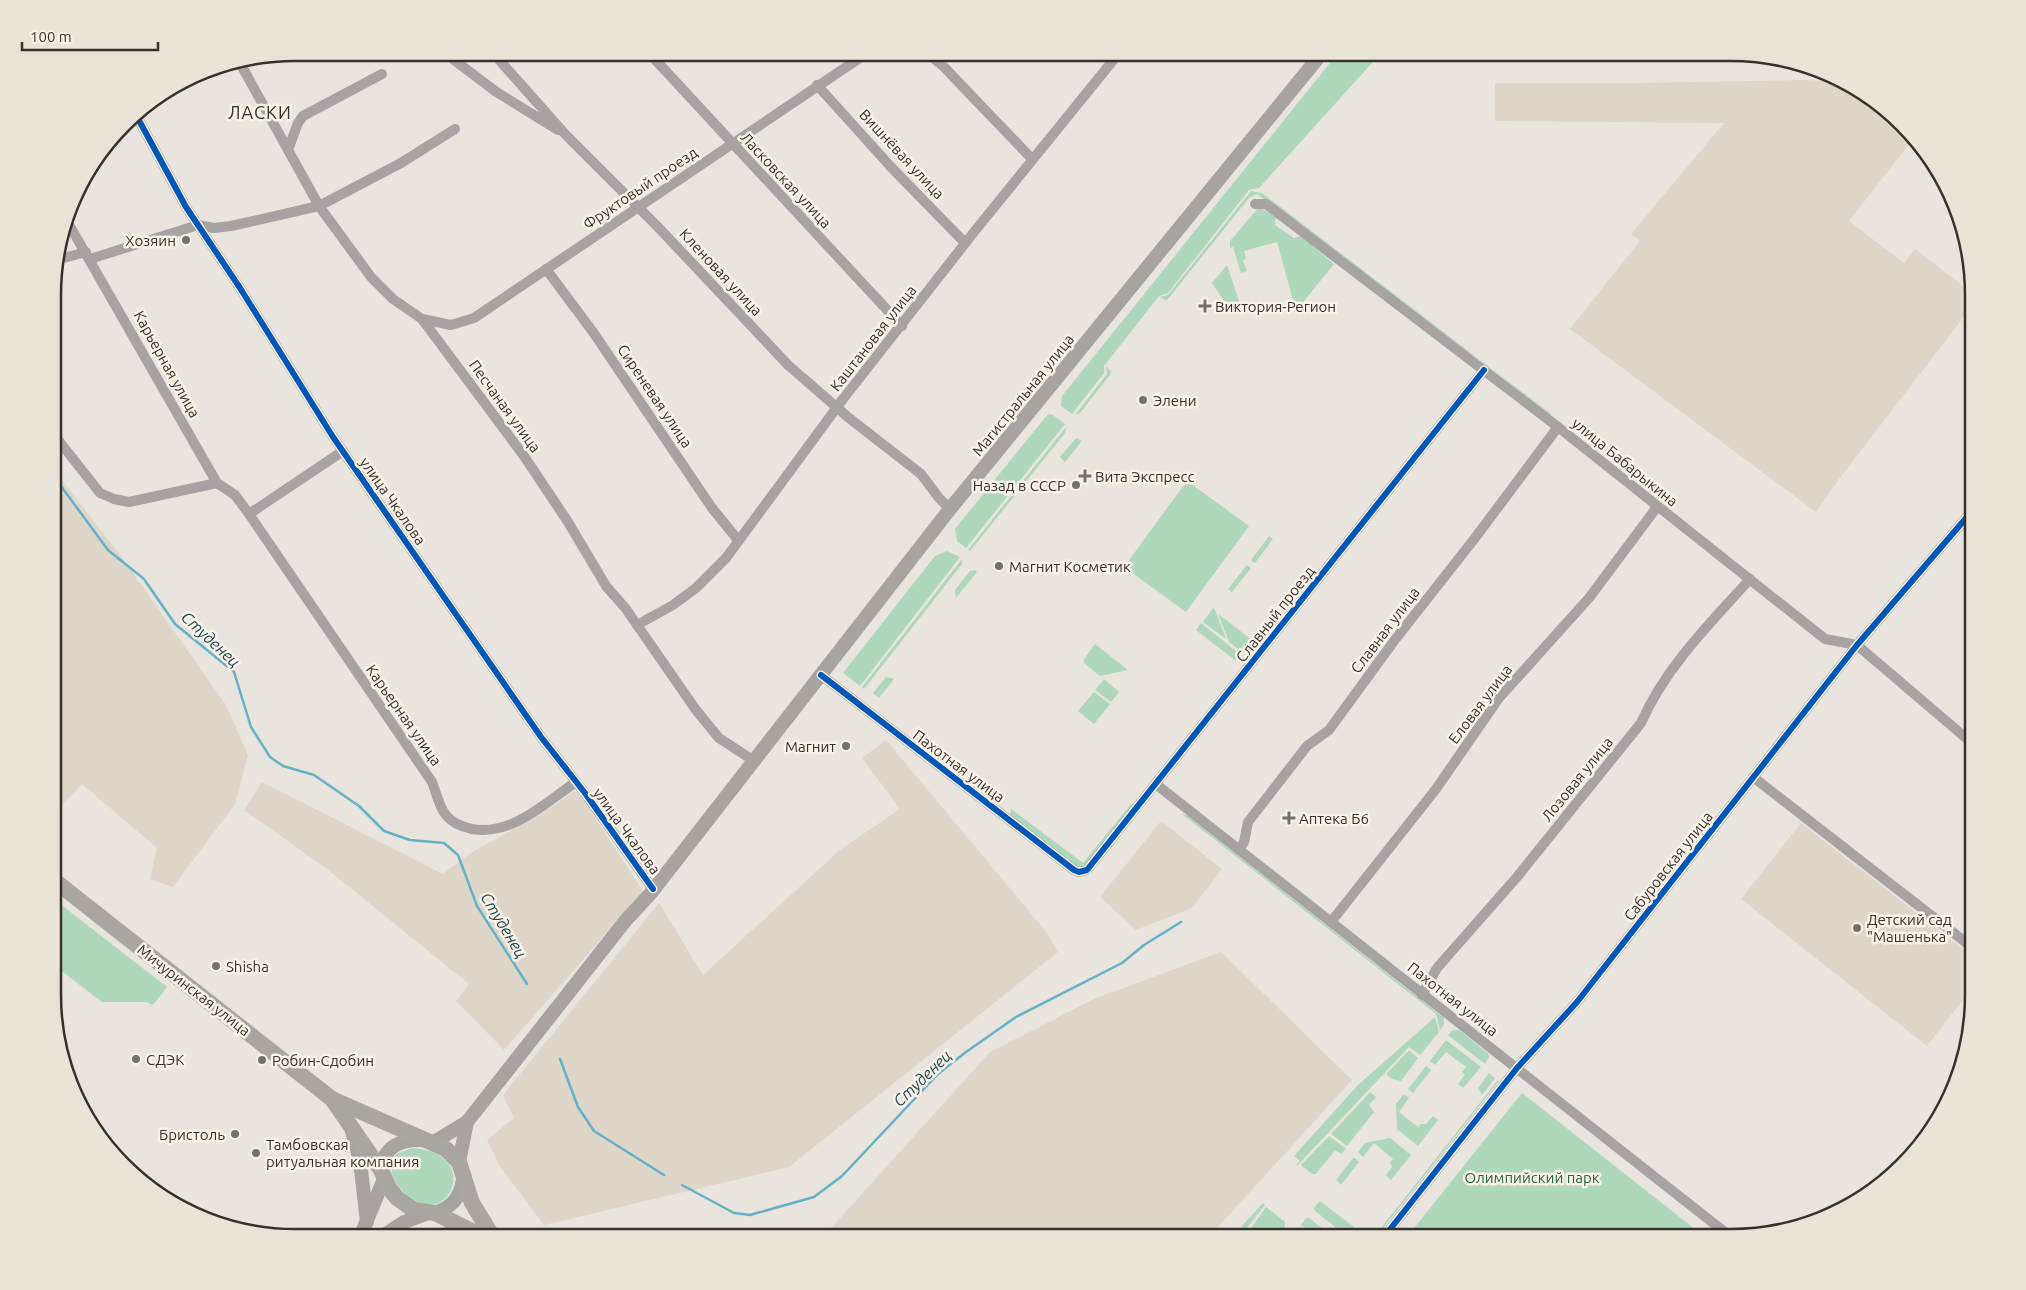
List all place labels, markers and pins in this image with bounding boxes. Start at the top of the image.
place label: Хозяин [125,232,176,249]
marker: Хозяин [180,234,192,246]
place label: Виктория-Регион [1215,298,1336,315]
marker: Виктория-Регион [1199,300,1211,312]
place label: Элени [1153,392,1197,409]
marker: Элени [1137,394,1149,406]
place label: Вита Экспресс [1095,468,1195,485]
marker: Вита Экспресс [1079,470,1091,482]
place label: Назад в СССР [973,477,1066,494]
marker: Назад в СССР [1070,479,1082,491]
place label: Магнит Косметик [1009,558,1131,575]
marker: Магнит Косметик [993,560,1005,572]
place label: Магнит [785,738,836,755]
marker: Магнит [840,740,852,752]
place label: Аптека Б6 [1299,810,1369,827]
marker: Аптека Б6 [1283,812,1295,824]
place label: Детский сад "Машенька" [1867,911,1952,945]
marker: Детский сад "Машенька" [1851,922,1863,934]
place label: Shisha [226,958,269,975]
marker: Shisha [210,960,222,972]
place label: СДЭК [146,1051,184,1068]
place label: Робин-Сдобин [272,1052,374,1069]
marker: СДЭК [130,1053,142,1065]
marker: Робин-Сдобин [256,1054,268,1066]
place label: Бристоль [159,1126,225,1143]
marker: Бристоль [229,1128,241,1140]
place label: Тамбовская ритуальная компания [266,1136,419,1170]
marker: Тамбовская ритуальная компания [250,1147,262,1159]

